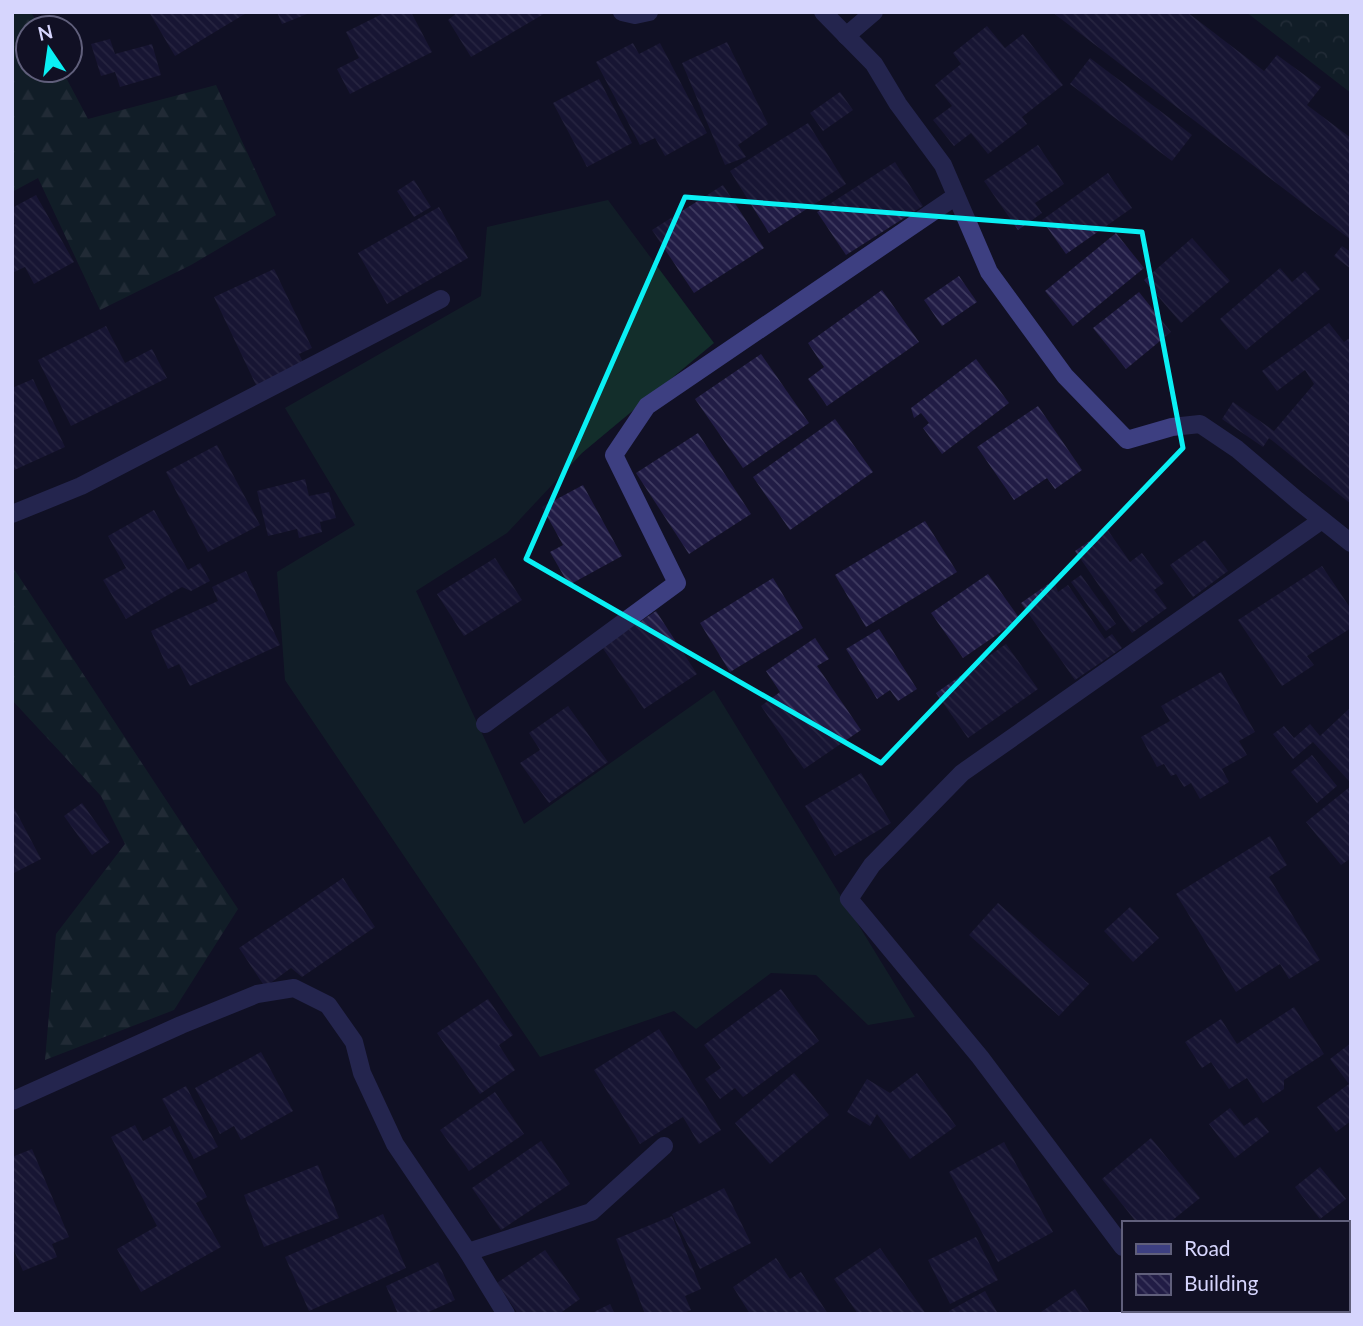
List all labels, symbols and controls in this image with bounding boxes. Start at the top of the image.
north arrow [14,14,84,84]
text: N [35,19,55,45]
legend [1122,1221,1349,1312]
text: Road [1184,1235,1231,1260]
text: Building [1184,1270,1259,1295]

